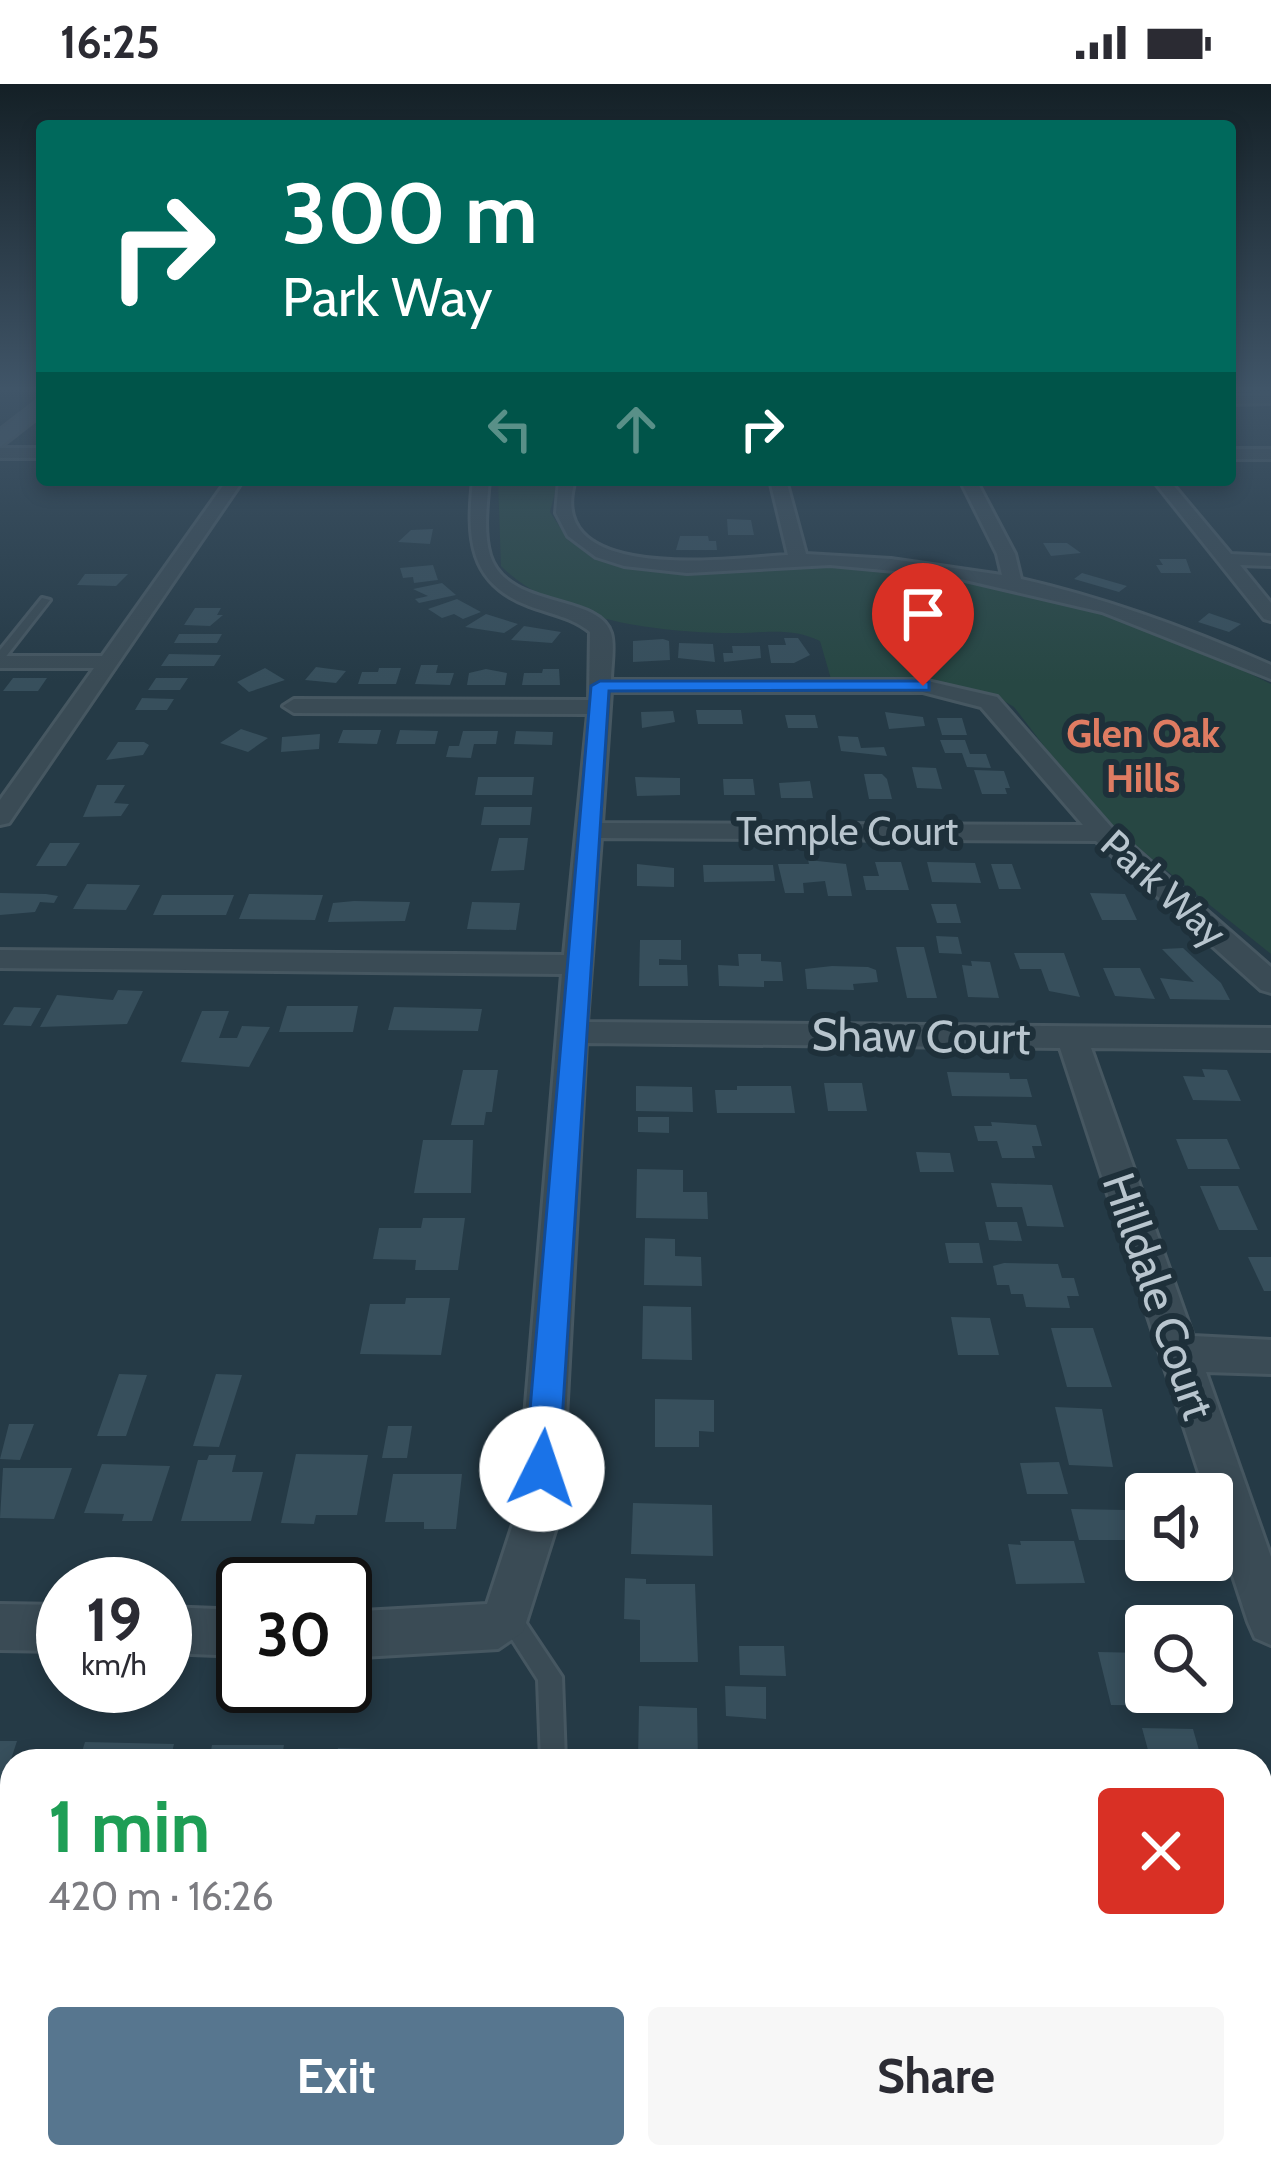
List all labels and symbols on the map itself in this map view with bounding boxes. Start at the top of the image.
pin [872,563,974,686]
district label: Glen Oak Hills [1066,709,1220,802]
street label: Temple Court [736,807,958,855]
street label: Park Way [1091,819,1237,957]
street label: Shaw Court [811,1007,1031,1065]
street label: Hilldale Court [1092,1166,1226,1426]
position arrow [479,1406,605,1532]
speed limit sign: 30 [216,1557,372,1713]

